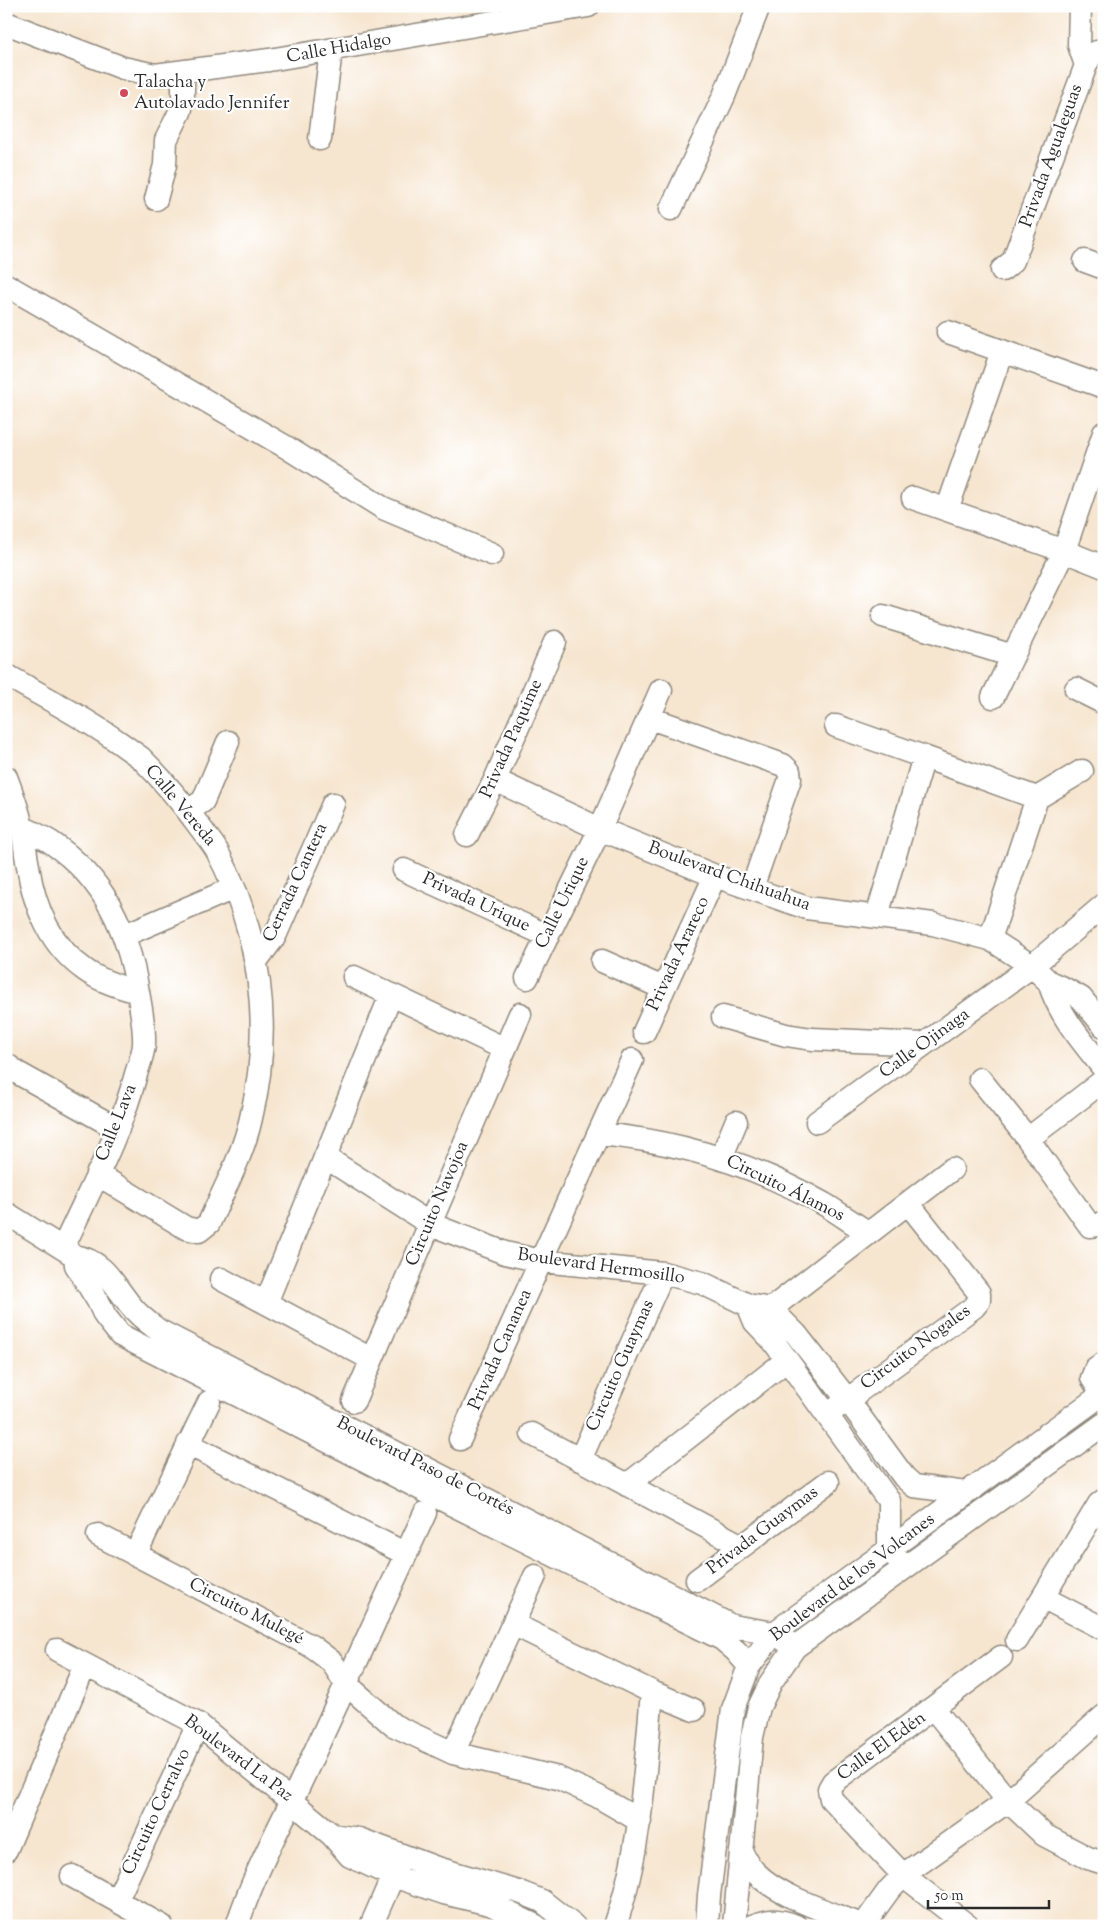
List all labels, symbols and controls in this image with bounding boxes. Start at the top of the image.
street label: Calle Hidalgo [285,27,393,71]
place label: Talacha y Autolavado Jennifer [134,70,290,117]
street label: Privada Agualeguas [1014,81,1090,231]
marker: Talacha y Autolavado Jennifer [118,87,130,99]
street label: Privada Paquime [474,675,550,803]
street label: Calle Vereda [138,760,222,852]
street label: Cerrada Cantera [257,819,335,947]
street label: Boulevard Chihuahua [644,836,814,918]
street label: Calle Urique [529,852,597,954]
street label: Privada Urique [418,867,534,939]
street label: Privada Arareco [641,892,717,1016]
street label: Calle Ojinaga [875,1002,975,1086]
street label: Calle Lava [90,1080,144,1166]
street label: Circuito Navojoa [400,1137,476,1271]
street label: Circuito Álamos [721,1149,849,1229]
street label: Boulevard Hermosillo [516,1242,686,1292]
street label: Privada Cananea [463,1285,539,1415]
street label: Circuito Guaymas [580,1296,662,1436]
street label: Circuito Nogales [855,1299,977,1397]
street label: Boulevard Paso de Cortés [332,1411,518,1523]
street label: Privada Guaymas [702,1480,824,1582]
street label: Boulevard de los Volcanes [765,1507,941,1649]
street label: Circuito Mulegé [184,1572,308,1652]
street label: Calle El Edén [832,1706,932,1788]
street label: Boulevard La Paz [178,1709,298,1809]
street label: Circuito Cerralvo [116,1744,198,1880]
scale bar [928,1877,1049,1909]
text: 50 m [934,1886,964,1907]

